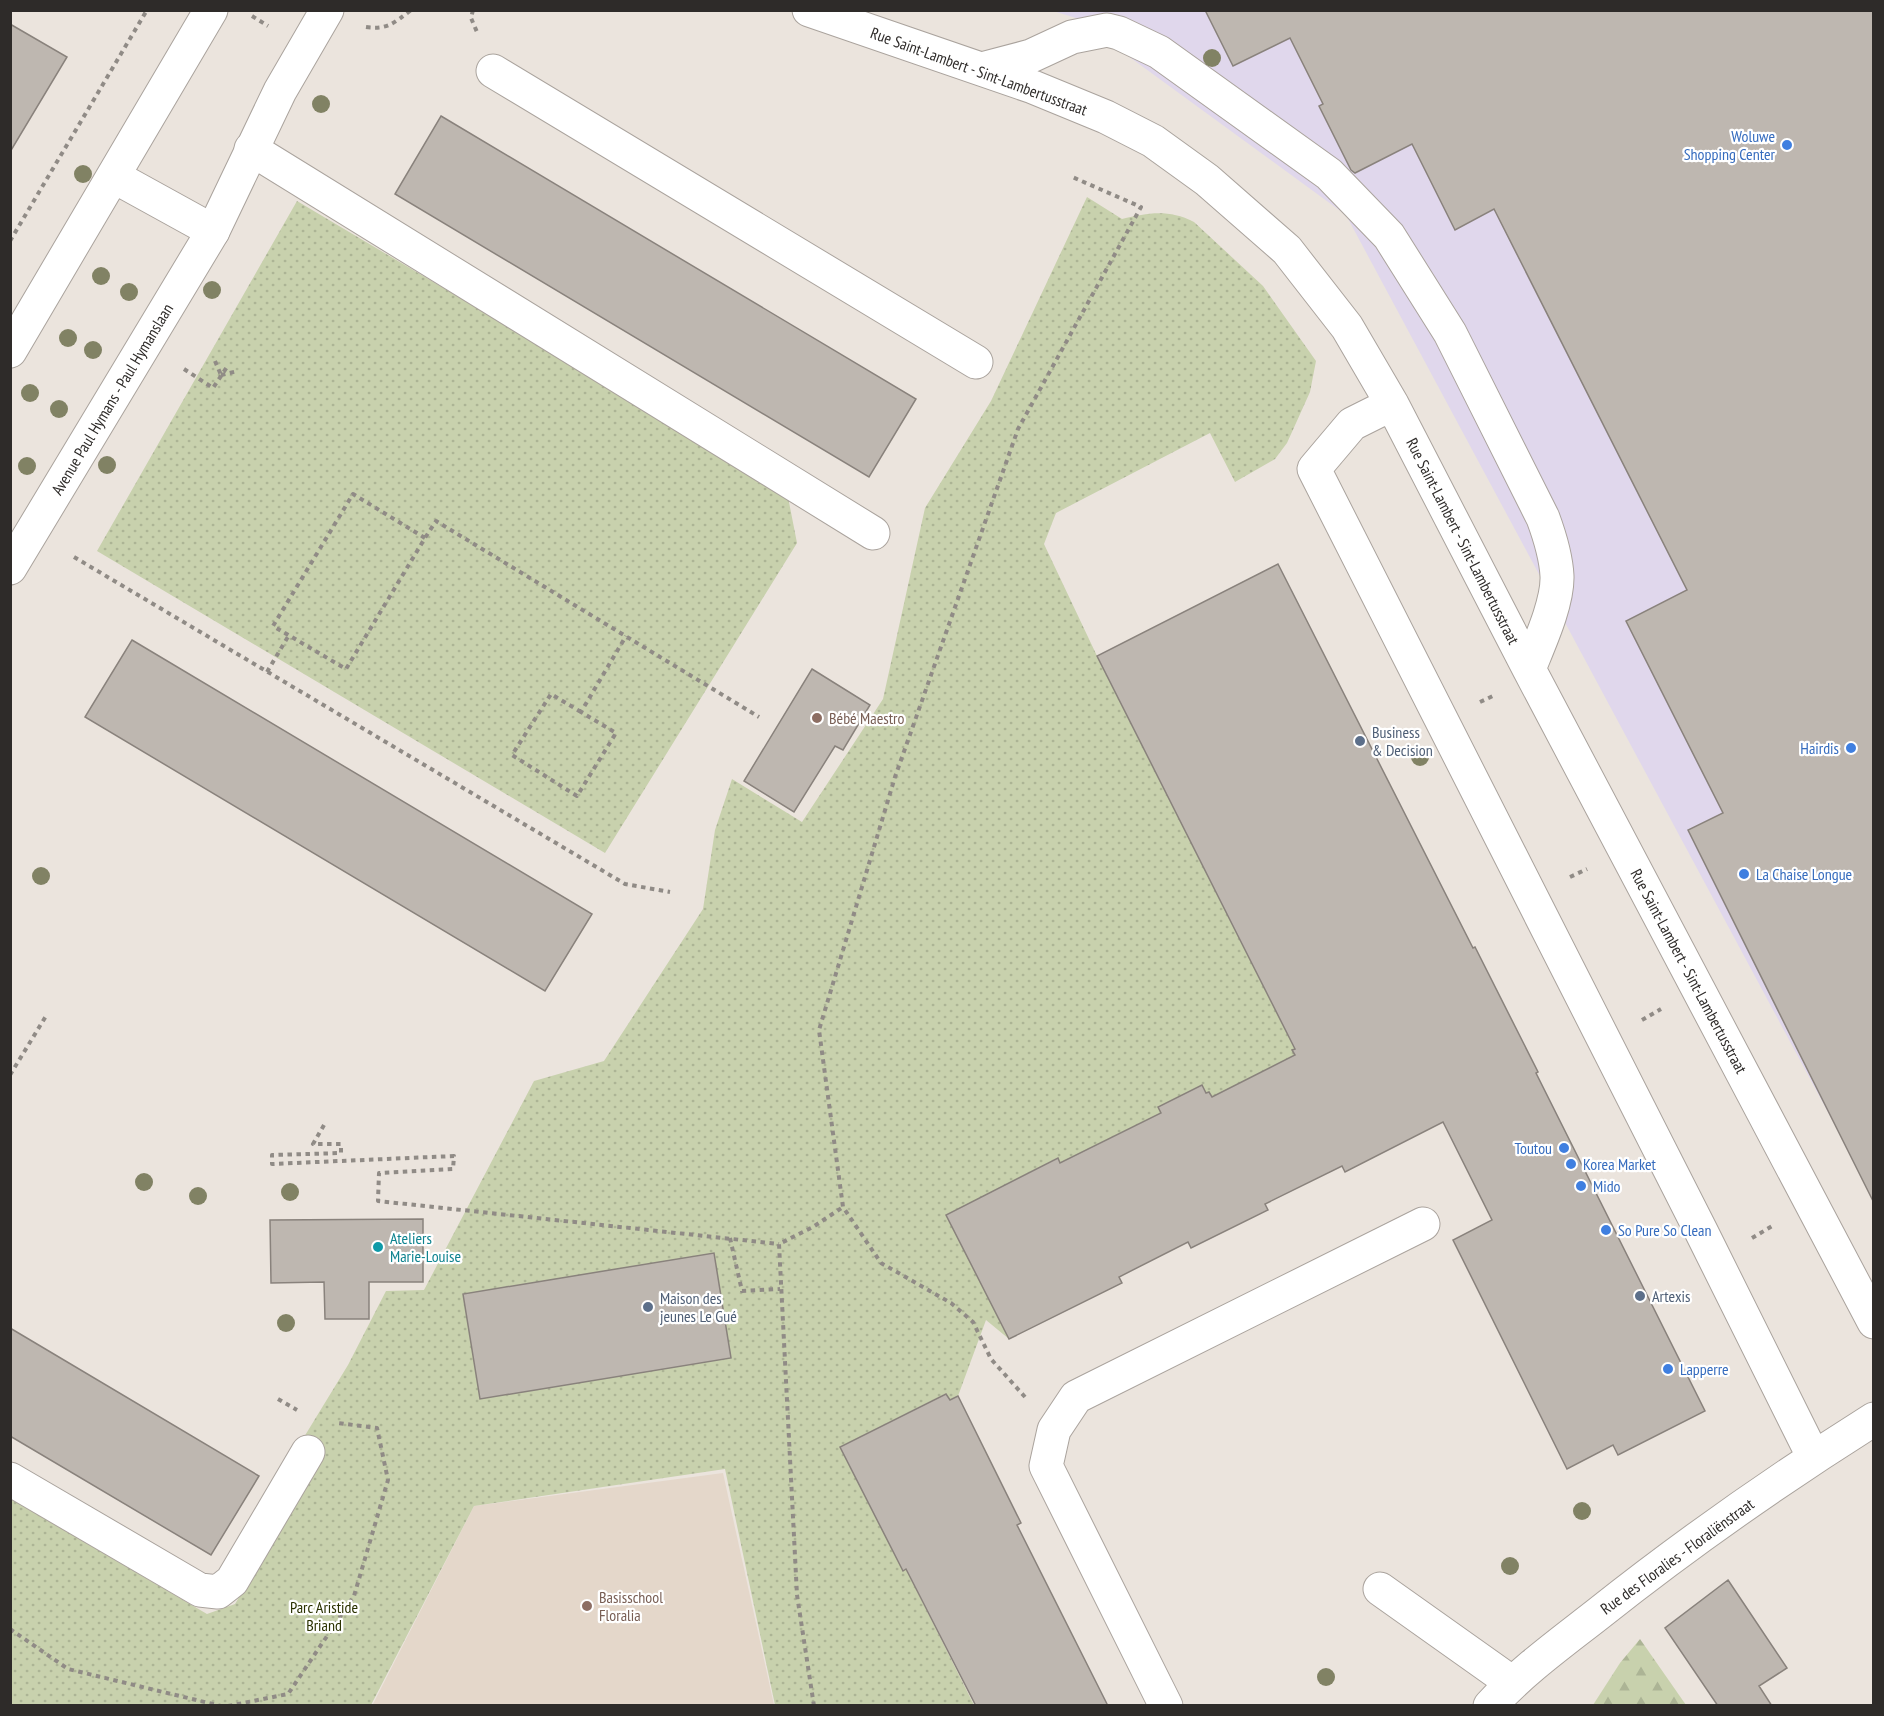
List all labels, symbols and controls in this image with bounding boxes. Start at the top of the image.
street label: Rue Saint-Lambert - Sint-Lambertusstraat [868,22,1091,120]
place label: Woluwe Shopping Center [1684,126,1776,164]
marker: Woluwe Shopping Center [1780,138,1794,152]
street label: Avenue Paul Hymans - Paul Hymanslaan [47,300,177,498]
street label: Rue Saint-Lambert - Sint-Lambertusstraat [1402,434,1524,648]
place label: Bébé Maestro [829,708,904,728]
marker: Bébé Maestro [810,711,824,725]
place label: Business & Decision [1372,722,1433,760]
marker: Business & Decision [1353,734,1367,748]
place label: Hairdis [1800,738,1839,758]
marker: Hairdis [1844,741,1858,755]
place label: La Chaise Longue [1756,864,1852,884]
street label: Rue Saint-Lambert - Sint-Lambertusstraat [1626,865,1752,1077]
marker: La Chaise Longue [1737,867,1751,881]
place label: Toutou [1515,1138,1552,1158]
marker: Toutou [1557,1141,1571,1155]
place label: Korea Market [1583,1154,1657,1174]
marker: Korea Market [1564,1157,1578,1171]
place label: Mido [1593,1176,1621,1196]
marker: Mido [1574,1179,1588,1193]
place label: So Pure So Clean [1618,1220,1712,1240]
marker: So Pure So Clean [1599,1223,1613,1237]
place label: Ateliers Marie-Louise [390,1228,461,1266]
marker: Ateliers Marie-Louise [371,1240,385,1254]
place label: Artexis [1652,1286,1690,1306]
place label: Maison des jeunes Le Gué [660,1288,737,1326]
marker: Artexis [1633,1289,1647,1303]
marker: Maison des jeunes Le Gué [641,1300,655,1314]
place label: Lapperre [1680,1359,1729,1379]
marker: Lapperre [1661,1362,1675,1376]
street label: Rue des Floralies - Floraliënstraat [1596,1493,1758,1618]
place label: Basisschool Floralia [599,1587,663,1625]
park label: Parc Aristide Briand [290,1597,358,1635]
marker: Basisschool Floralia [580,1599,594,1613]

